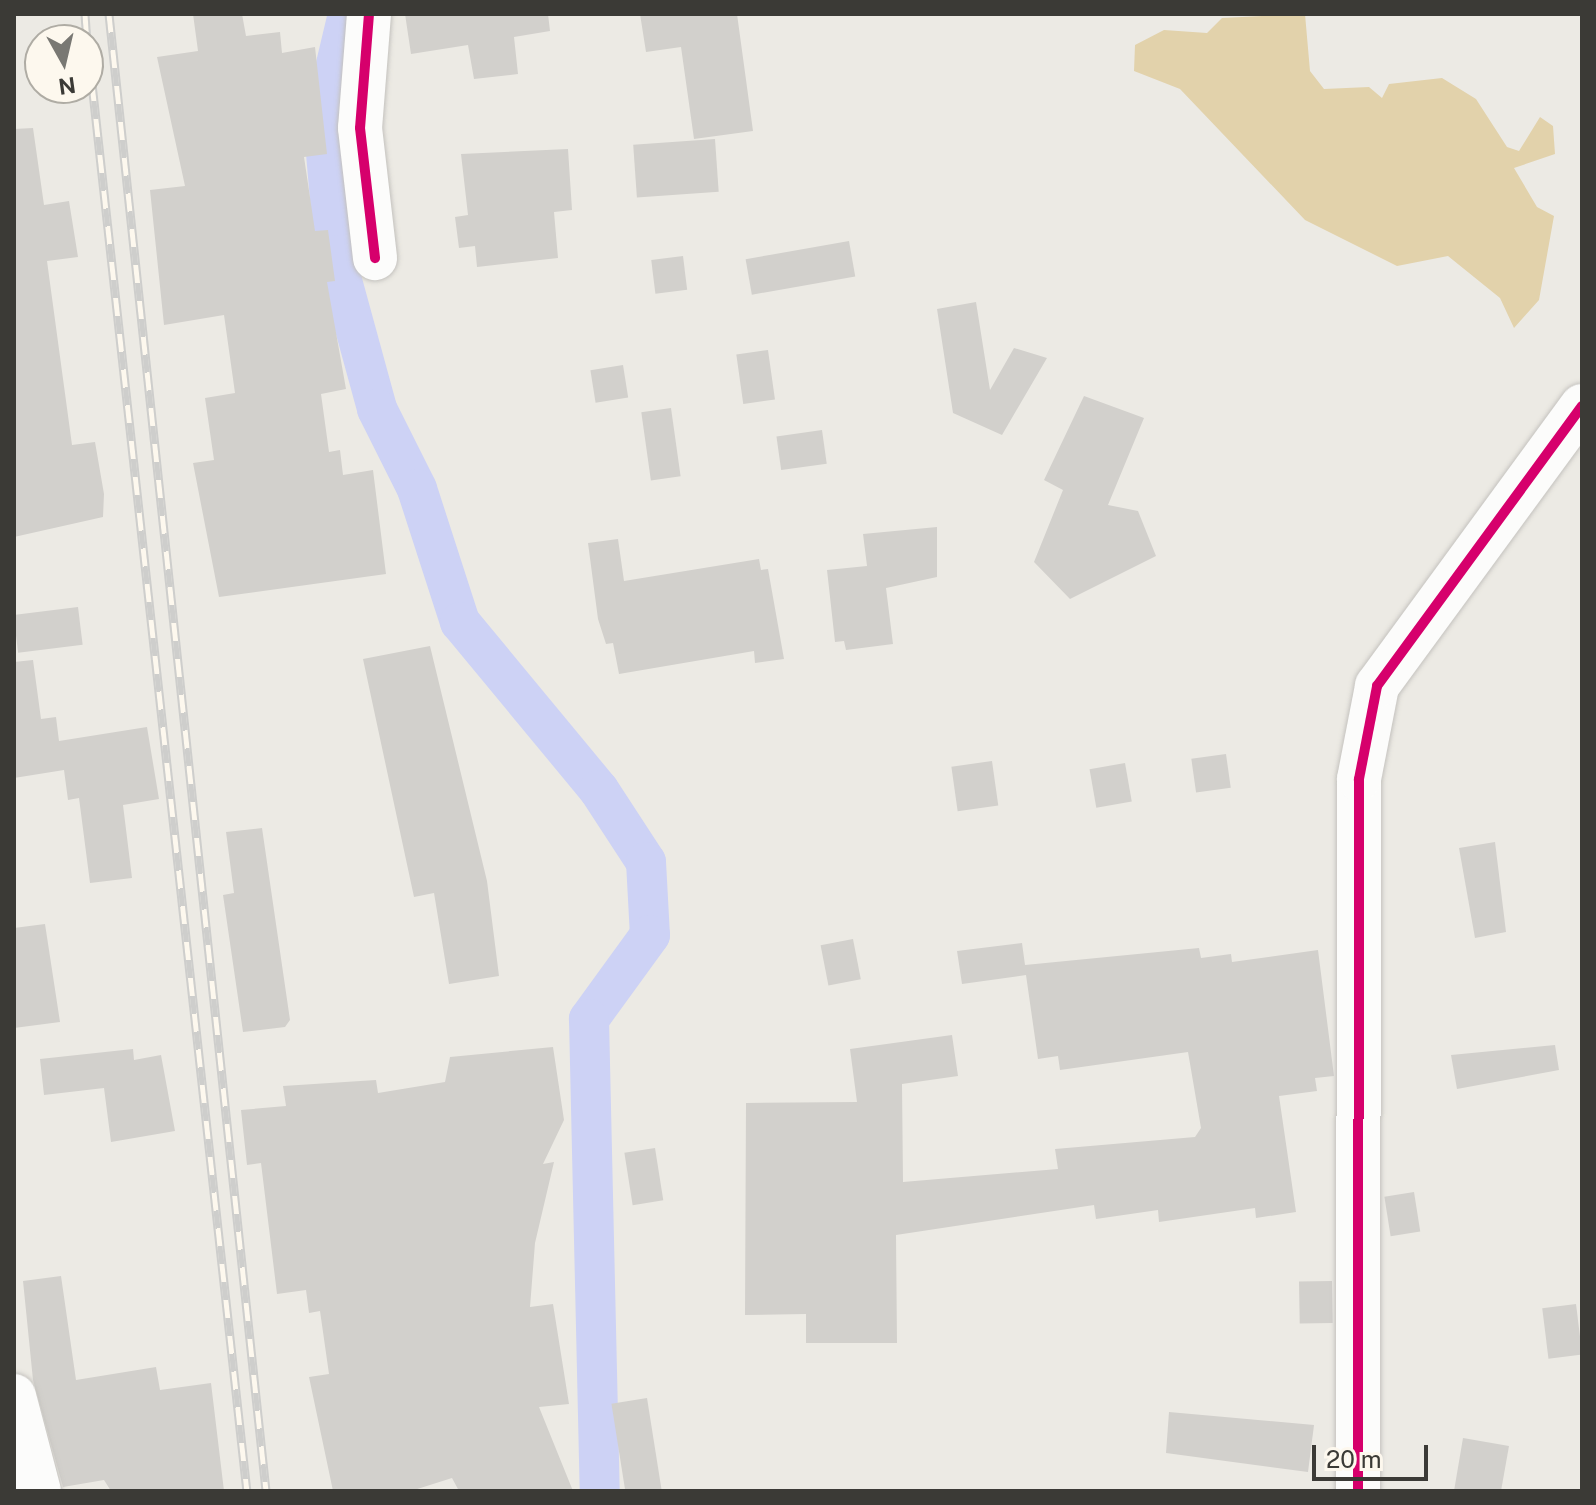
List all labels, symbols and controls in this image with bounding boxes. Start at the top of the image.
north arrow [24,24,104,104]
text: N [57,72,77,100]
scale bar [1316,1429,1432,1479]
text: 20 m [1326,1445,1382,1473]

